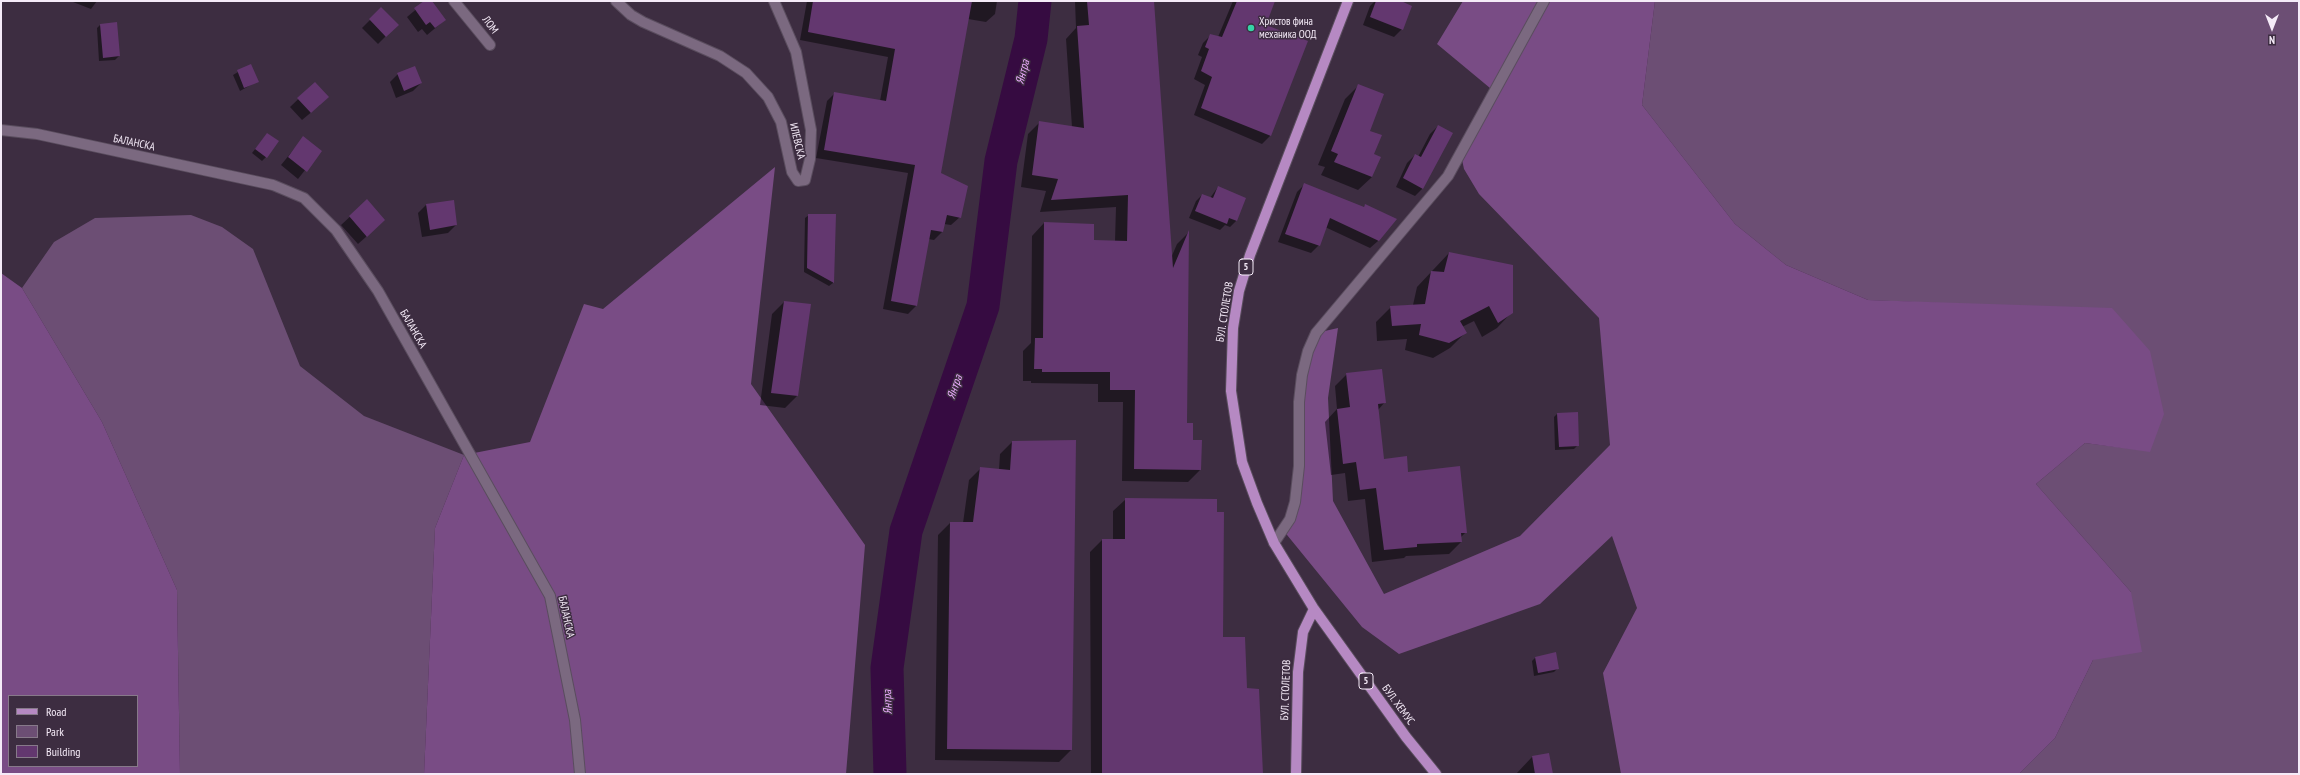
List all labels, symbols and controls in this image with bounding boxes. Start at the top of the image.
north arrow [2252,8,2292,48]
street label: ЛОМ [479,14,501,36]
place label: Христов фина механика ООД [1259,15,1316,41]
marker: Христов фина механика ООД [1246,23,1256,33]
text: N [2269,33,2275,47]
water label: Янтра [1013,58,1033,86]
street label: ИЛЕВСКА [786,121,808,161]
street label: БАЛАНСКА [112,132,156,154]
road number: 5 [1239,259,1253,275]
street label: БУЛ. СТОЛЕТОВ [1214,281,1236,343]
street label: БАЛАНСКА [397,307,429,351]
water label: Янтра [944,373,966,401]
street label: БАЛАНСКА [555,595,577,639]
street label: БУЛ. СТОЛЕТОВ [1278,659,1294,721]
road number: 5 [1359,673,1373,689]
street label: БУЛ. ХЕМУС [1379,682,1417,728]
water label: Янтра [880,689,896,715]
legend [8,695,138,767]
text: Road [46,704,66,719]
text: Park [46,724,64,739]
text: Building [46,744,81,759]

